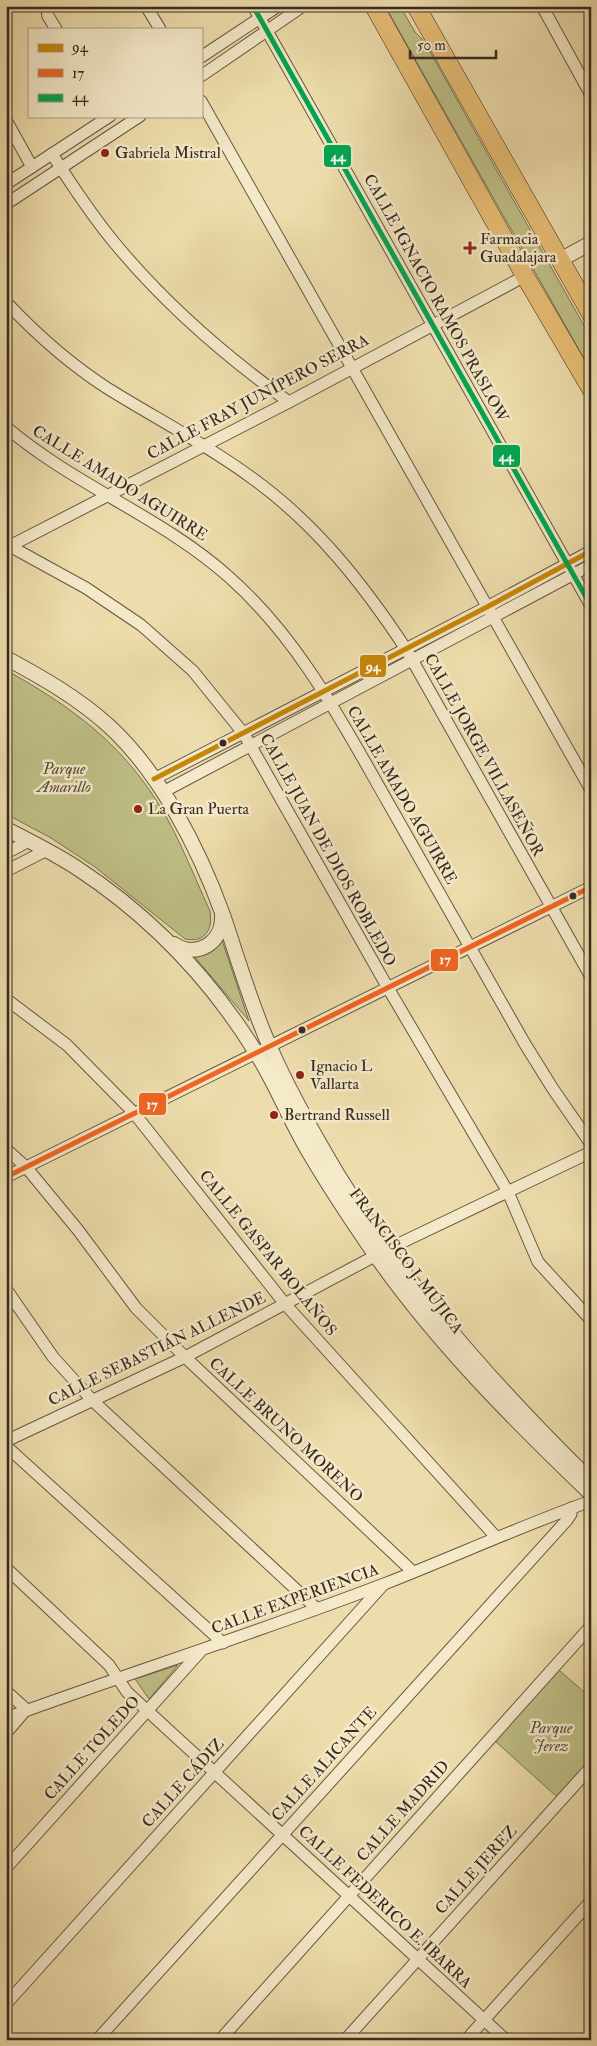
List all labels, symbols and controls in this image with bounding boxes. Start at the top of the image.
legend [28,28,202,118]
scale bar [410,28,496,60]
text: 50 m [417,36,446,55]
text: 94 [71,38,89,57]
text: 17 [72,64,84,83]
text: 44 [72,88,89,107]
place label: Gabriela Mistral [115,143,221,163]
line badge: 44 [323,144,352,168]
marker: Gabriela Mistral [99,147,111,159]
text: 44 [329,148,347,165]
street label: CALLE IGNACIO RAMOS PRASLOW [359,170,513,426]
place label: Farmacia Guadalajara [480,229,557,267]
marker: Farmacia Guadalajara [464,242,476,254]
street label: CALLE FRAY JUNÍPERO SERRA [144,330,373,465]
street label: CALLE AMADO AGUIRRE [29,421,211,545]
line badge: 44 [492,444,521,468]
text: 44 [497,448,515,465]
street label: CALLE JORGE VILLASEÑOR [419,650,548,861]
line badge: 94 [359,654,387,678]
text: 94 [364,658,382,675]
street label: CALLE AMADO AGUIRRE [343,702,461,888]
street label: CALLE JUAN DE DIOS ROBLEDO [255,730,401,970]
unlabelled marker [218,738,228,748]
park label: Parque Amarillo [35,759,91,797]
place label: La Gran Puerta [148,799,250,819]
marker: La Gran Puerta [132,803,144,815]
unlabelled marker [568,891,578,901]
line badge: 17 [430,948,459,972]
text: 17 [439,951,451,968]
unlabelled marker [297,1025,307,1035]
place label: Ignacio L Vallarta [310,1056,373,1094]
marker: Ignacio L Vallarta [294,1069,306,1081]
line badge: 17 [138,1092,167,1116]
text: 17 [146,1096,158,1113]
place label: Bertrand Russell [284,1105,390,1125]
marker: Bertrand Russell [268,1109,280,1121]
street label: CALLE GASPAR BOLAÑOS [195,1166,341,1340]
street label: FRANCISCO J. MÚJICA [344,1184,468,1338]
street label: CALLE SEBASTIÁN ALLENDE [44,1287,269,1411]
street label: CALLE BRUNO MORENO [205,1353,367,1507]
street label: CALLE EXPERIENCIA [209,1559,381,1639]
street label: CALLE TOLEDO [40,1692,144,1804]
street label: CALLE ALICANTE [267,1702,381,1826]
park label: Parque Jerez [529,1718,573,1756]
street label: CALLE CÁDIZ [137,1734,228,1832]
street label: CALLE MADRID [352,1756,454,1866]
street label: CALLE FEDERICO E. IBARRA [294,1821,476,1993]
street label: CALLE JEREZ [431,1821,522,1919]

